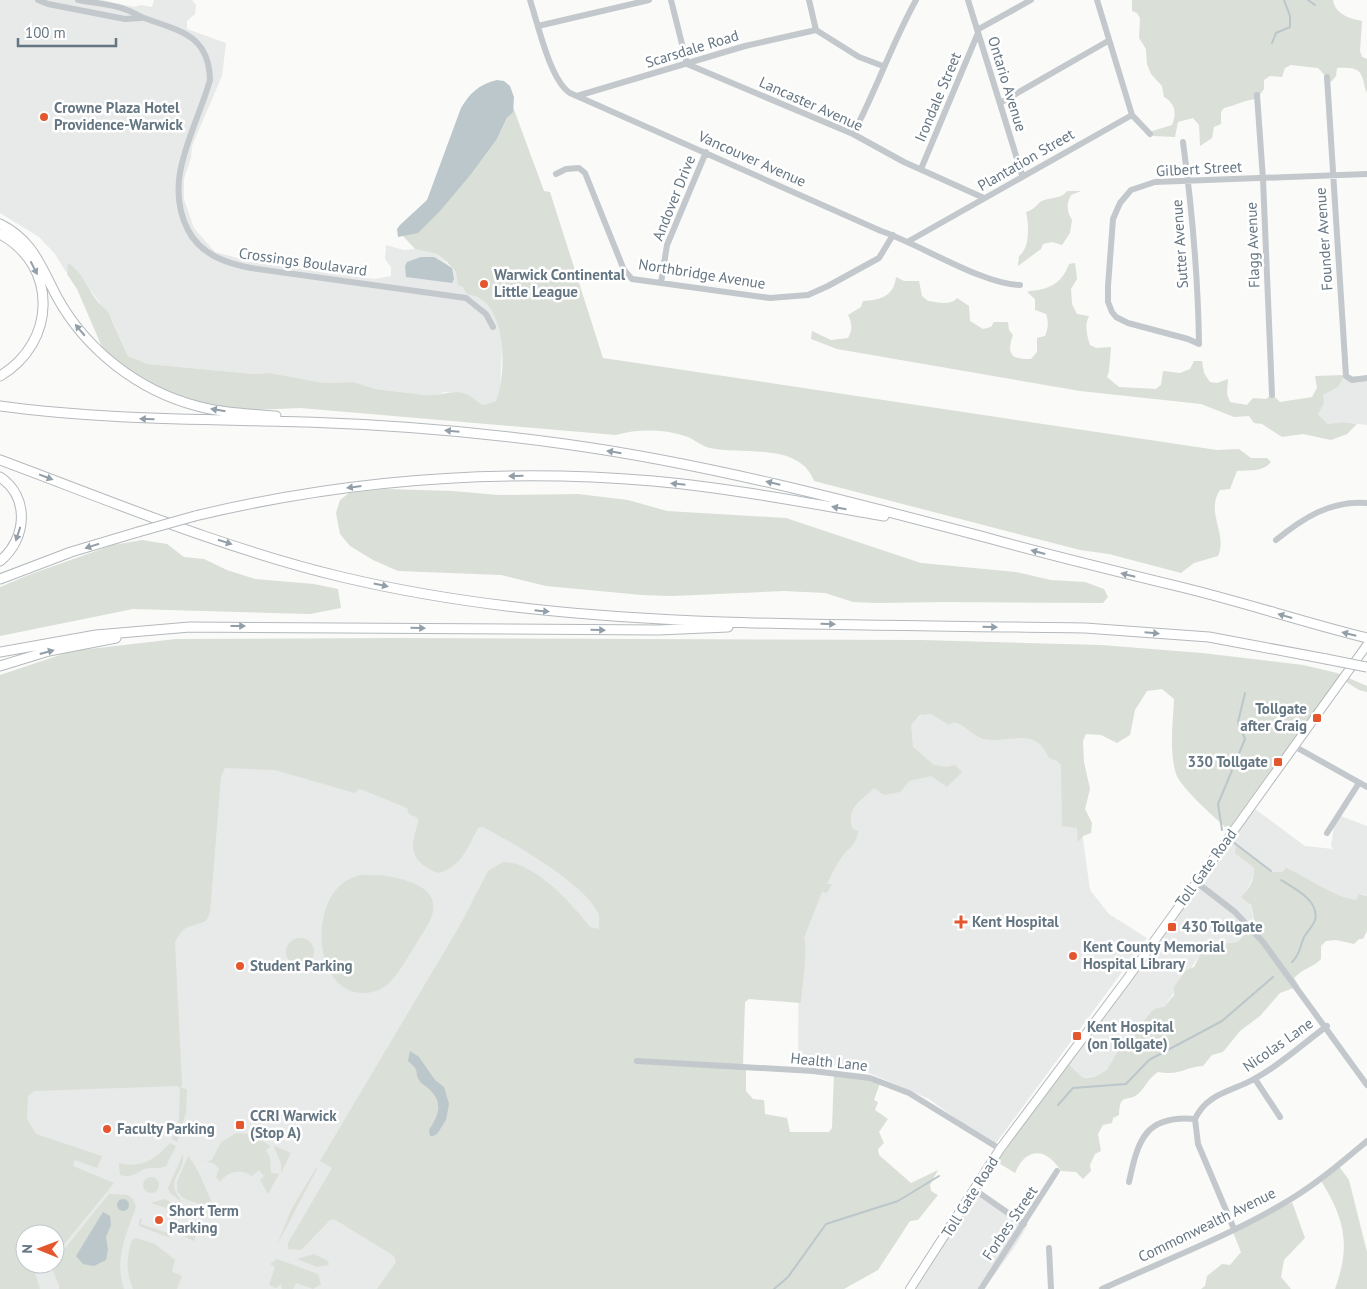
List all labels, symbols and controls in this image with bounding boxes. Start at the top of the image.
scale bar [18,15,115,47]
text: 100 m [25,23,66,42]
street label: Scarsdale Road [643,25,741,72]
street label: Ontario Avenue [984,34,1031,134]
street label: Irondale Street [910,49,965,144]
street label: Lancaster Avenue [756,72,866,135]
place label: Crowne Plaza Hotel Providence-Warwick [54,98,184,134]
marker: Crowne Plaza Hotel Providence-Warwick [38,111,50,123]
street label: Plantation Street [974,124,1078,195]
street label: Vancouver Avenue [694,126,809,191]
street label: Andover Drive [648,152,699,243]
street label: Gilbert Street [1155,157,1243,180]
street label: Founder Avenue [1310,187,1337,291]
street label: Sutter Avenue [1167,199,1192,289]
street label: Flagg Avenue [1242,202,1263,288]
street label: Crossings Boulavard [238,243,368,280]
street label: Northbridge Avenue [637,254,767,293]
one-way arrow [30,261,38,276]
place label: Warwick Continental Little League [494,265,626,301]
marker: Warwick Continental Little League [478,278,490,290]
one-way arrow [75,324,86,337]
one-way arrow [209,406,225,414]
one-way arrow [139,414,155,422]
one-way arrow [444,427,460,435]
one-way arrow [605,447,621,455]
one-way arrow [508,473,524,481]
one-way arrow [38,474,53,481]
one-way arrow [765,479,781,487]
one-way arrow [670,480,686,488]
one-way arrow [346,483,362,491]
one-way arrow [831,504,847,512]
one-way arrow [14,527,21,542]
one-way arrow [217,539,232,546]
one-way arrow [84,542,99,550]
one-way arrow [1030,547,1045,555]
one-way arrow [1120,571,1135,579]
one-way arrow [374,582,390,590]
one-way arrow [534,607,550,615]
one-way arrow [1277,612,1292,620]
one-way arrow [820,620,836,628]
one-way arrow [231,622,247,630]
one-way arrow [982,623,998,631]
one-way arrow [411,624,427,632]
one-way arrow [591,626,607,634]
one-way arrow [1145,629,1161,637]
one-way arrow [1342,629,1357,637]
one-way arrow [39,648,54,656]
place label: Tollgate after Craig [1240,699,1307,735]
marker: Tollgate after Craig [1311,712,1323,724]
place label: 330 Tollgate [1187,752,1268,771]
marker: 330 Tollgate [1272,756,1284,768]
street label: Toll Gate Road [1171,825,1240,911]
place label: Kent Hospital [972,912,1059,931]
marker: Kent Hospital [954,915,968,929]
place label: 430 Tollgate [1182,917,1263,936]
marker: 430 Tollgate [1166,921,1178,933]
place label: Kent County Memorial Hospital Library [1083,937,1225,973]
marker: Kent County Memorial Hospital Library [1067,950,1079,962]
place label: Student Parking [250,956,353,975]
marker: Student Parking [234,960,246,972]
street label: Nicolas Lane [1239,1013,1317,1076]
place label: Kent Hospital (on Tollgate) [1087,1017,1174,1053]
marker: Kent Hospital (on Tollgate) [1071,1030,1083,1042]
street label: Health Lane [789,1048,869,1075]
place label: CCRI Warwick (Stop A) [250,1106,337,1142]
place label: Faculty Parking [117,1119,215,1138]
marker: CCRI Warwick (Stop A) [234,1119,246,1131]
marker: Faculty Parking [101,1123,113,1135]
street label: Toll Gate Road [937,1153,1002,1241]
street label: Forbes Street [978,1182,1041,1263]
street label: Commonwealth Avenue [1135,1183,1279,1266]
place label: Short Term Parking [169,1201,239,1237]
marker: Short Term Parking [153,1214,165,1226]
north arrow [15,1224,65,1274]
text: N [18,1244,36,1254]

